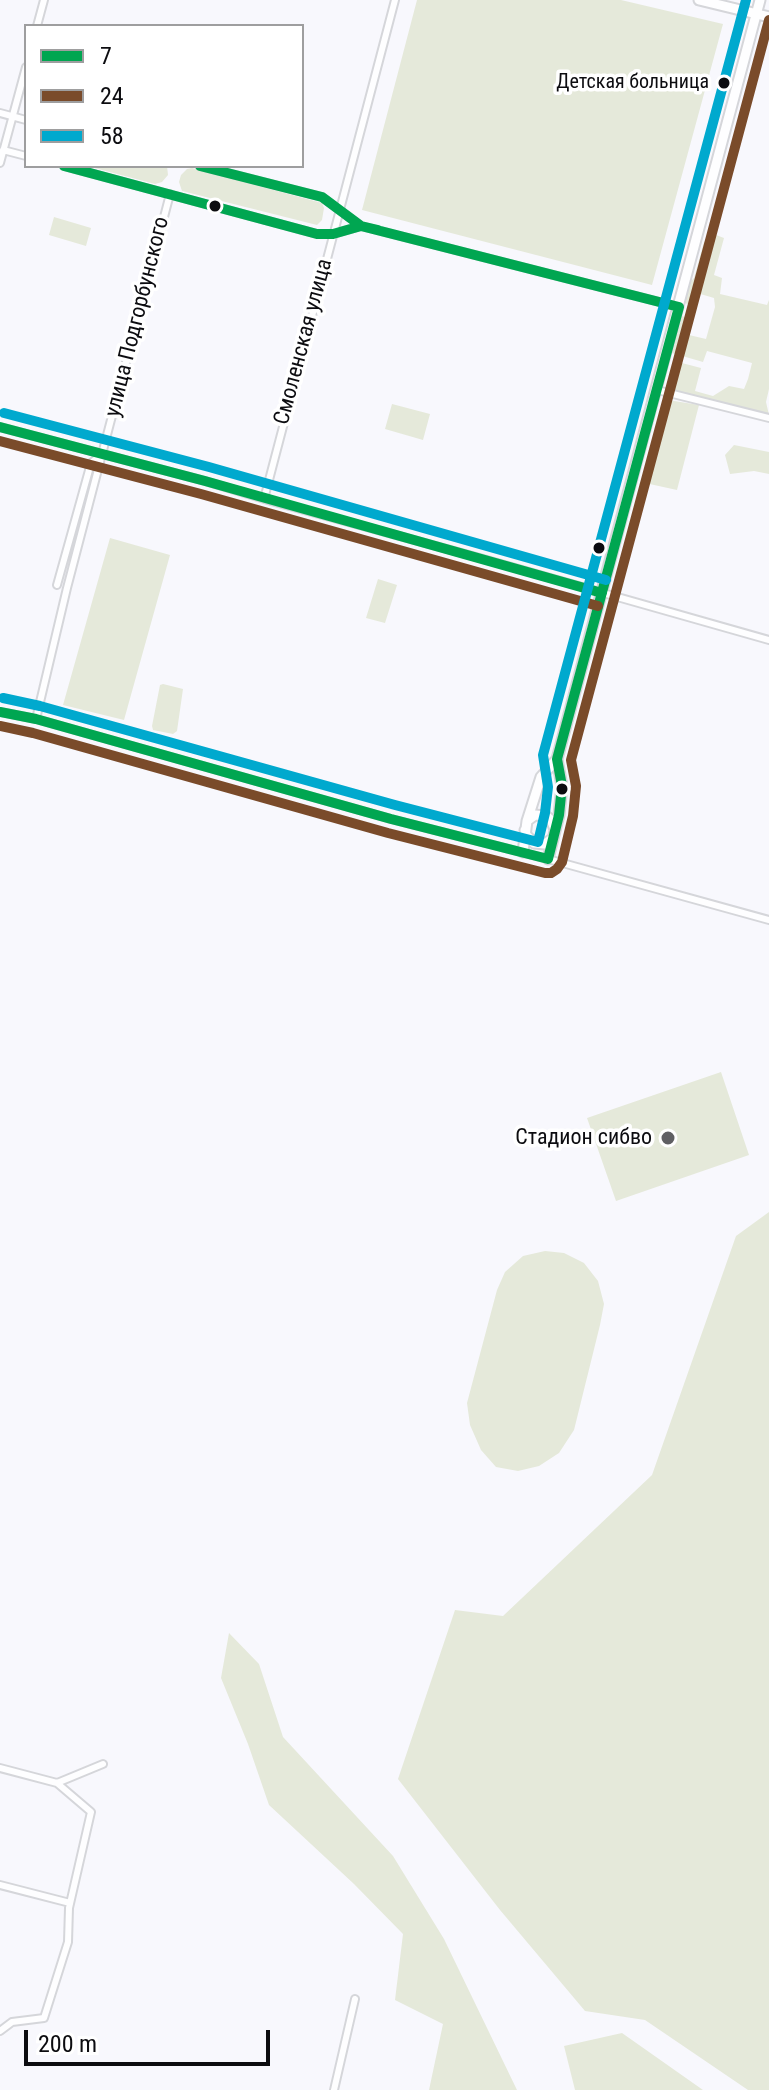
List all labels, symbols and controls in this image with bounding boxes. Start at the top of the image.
legend [24,24,304,168]
text: 7 [100,42,112,70]
place label: Детская больница [556,71,709,95]
marker: Детская больница [716,75,732,91]
text: 24 [100,82,124,110]
text: 58 [100,122,124,150]
unlabelled marker [207,198,223,214]
street label: улица Подгорбунского [100,214,176,420]
street label: Смоленская улица [269,256,339,428]
unlabelled marker [591,540,607,556]
unlabelled marker [554,781,570,797]
place label: Стадион сибво [515,1125,652,1151]
marker: Стадион сибво [659,1129,677,1147]
scale bar [28,2014,274,2064]
text: 200 m [38,2030,97,2058]

